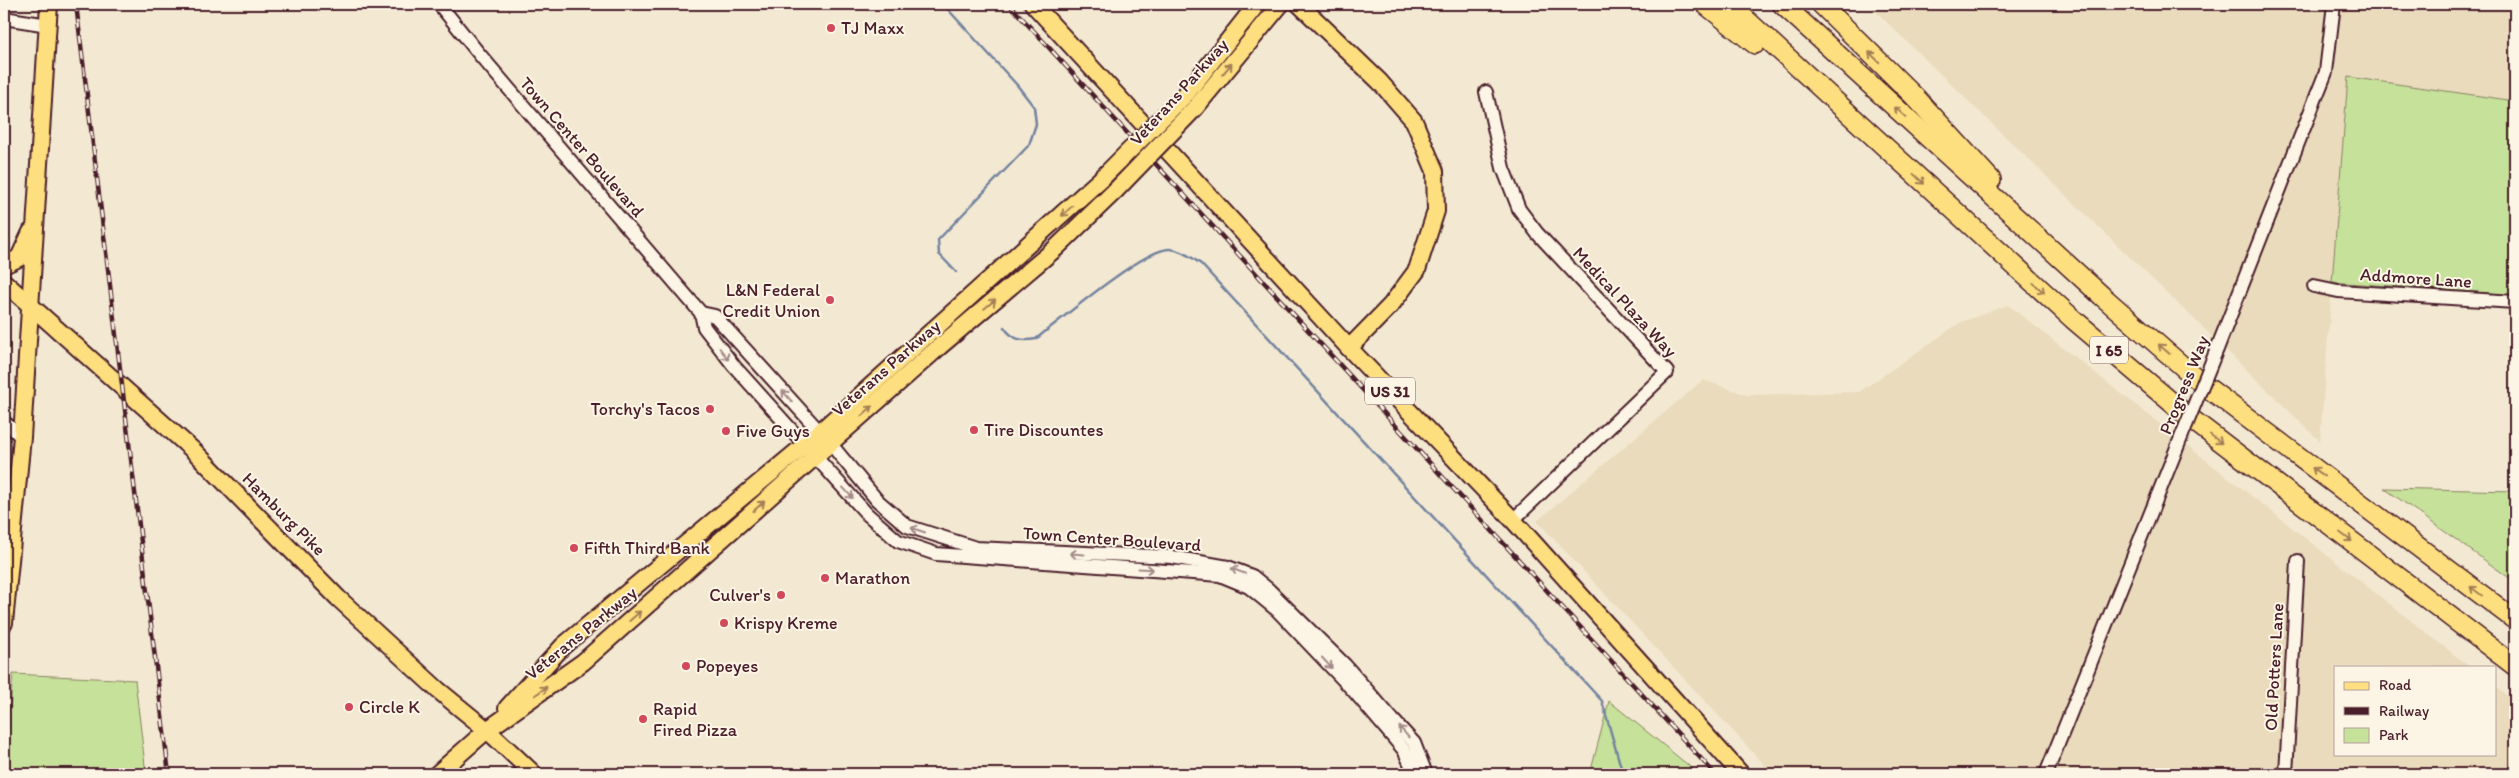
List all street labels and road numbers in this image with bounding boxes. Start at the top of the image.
street label: Veterans Parkway [1125,33,1233,150]
street label: Town Center Boulevard [515,72,649,222]
street label: Medical Plaza Way [1568,242,1682,362]
street label: Addmore Lane [2359,263,2473,293]
street label: Veterans Parkway [827,314,945,421]
street label: Progress Way [2154,332,2214,438]
road number: I 65 [2090,336,2128,364]
road number: US 31 [1365,378,1415,404]
street label: Hamburg Pike [238,468,330,560]
street label: Town Center Boulevard [1022,522,1202,556]
street label: Veterans Parkway [521,581,642,685]
street label: Old Potters Lane [2260,603,2288,731]

